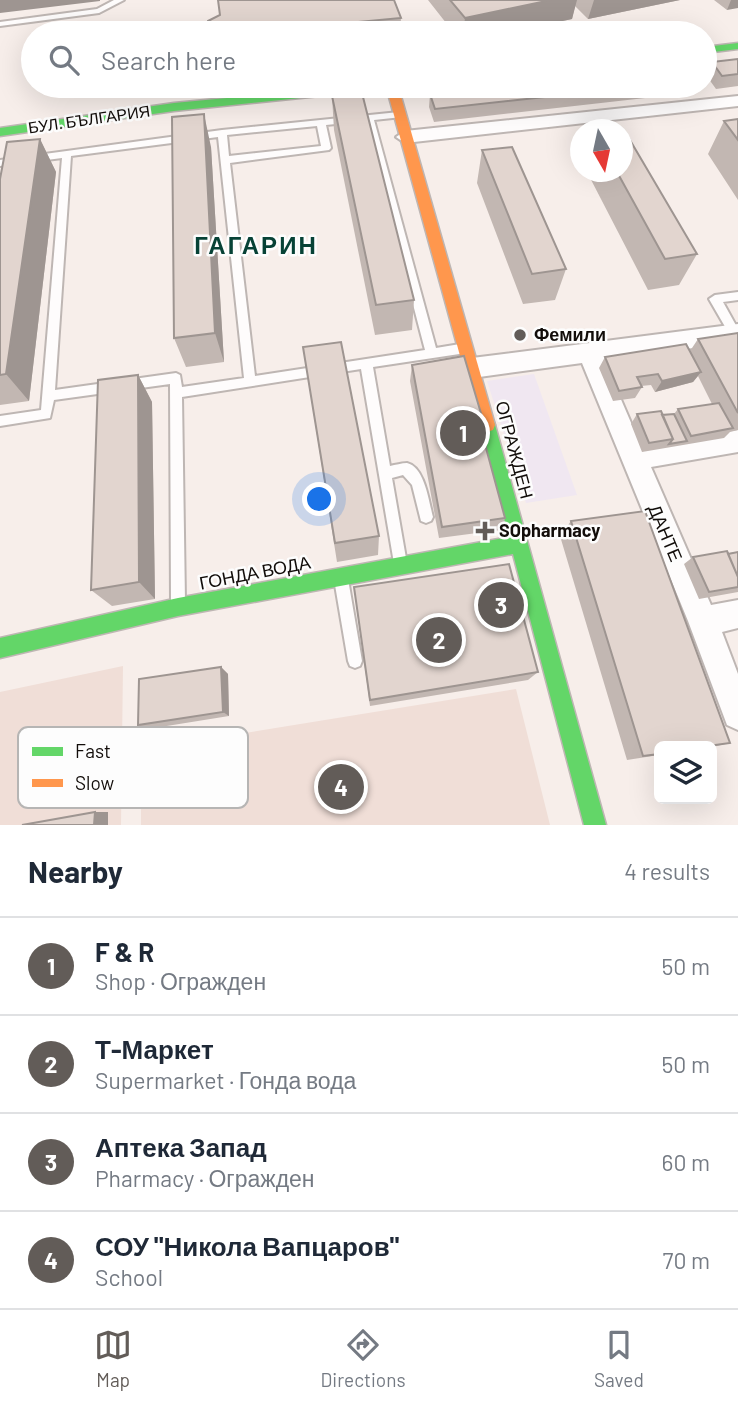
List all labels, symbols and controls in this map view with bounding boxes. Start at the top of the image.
search box [21,21,717,98]
icon: search [45,41,83,79]
text: Search here [101,44,236,75]
street label: БУЛ. БЪЛГАРИЯ [27,101,151,136]
north arrow [570,119,633,182]
district label: ГАГАРИН [194,230,318,259]
place label: Фемили [534,323,606,345]
marker: Фемили [512,327,528,343]
street label: ОГРАЖДЕН [491,398,539,501]
pin: 1 [440,407,486,459]
your location [302,482,336,516]
street label: ДАНТЕ [644,501,688,565]
place label: SOpharmacy [499,519,600,541]
marker: SOpharmacy [477,523,493,539]
street label: ГОНДА ВОДА [197,550,312,594]
pin: 3 [478,579,524,631]
pin: 2 [416,614,462,666]
legend [18,727,248,808]
text: Fast [75,739,111,762]
map controls [654,741,717,804]
button: layers [654,741,717,804]
pin: 4 [318,761,364,813]
text: Slow [75,771,114,794]
text: Nearby [28,853,123,889]
text: 4 results [624,857,710,885]
text: F & R [95,936,154,967]
text: 1 [47,952,55,980]
text: 50 m [662,952,710,980]
text: Shop · Огражден [95,967,266,995]
text: Т-Маркет [95,1033,214,1064]
text: 2 [45,1050,57,1078]
text: 50 m [662,1050,710,1078]
text: Supermarket · Гонда вода [95,1066,356,1094]
text: Аптека Запад [95,1131,267,1162]
text: 3 [45,1148,57,1176]
text: 60 m [662,1148,710,1176]
text: Pharmacy · Огражден [95,1164,315,1192]
text: СОУ "Никола Вапцаров" [95,1230,399,1261]
text: 4 [44,1246,58,1274]
text: 70 m [663,1246,710,1274]
text: School [95,1263,163,1291]
tab: Map [94,1326,132,1391]
tab: Directions [321,1326,406,1391]
tab: Saved [594,1326,644,1391]

